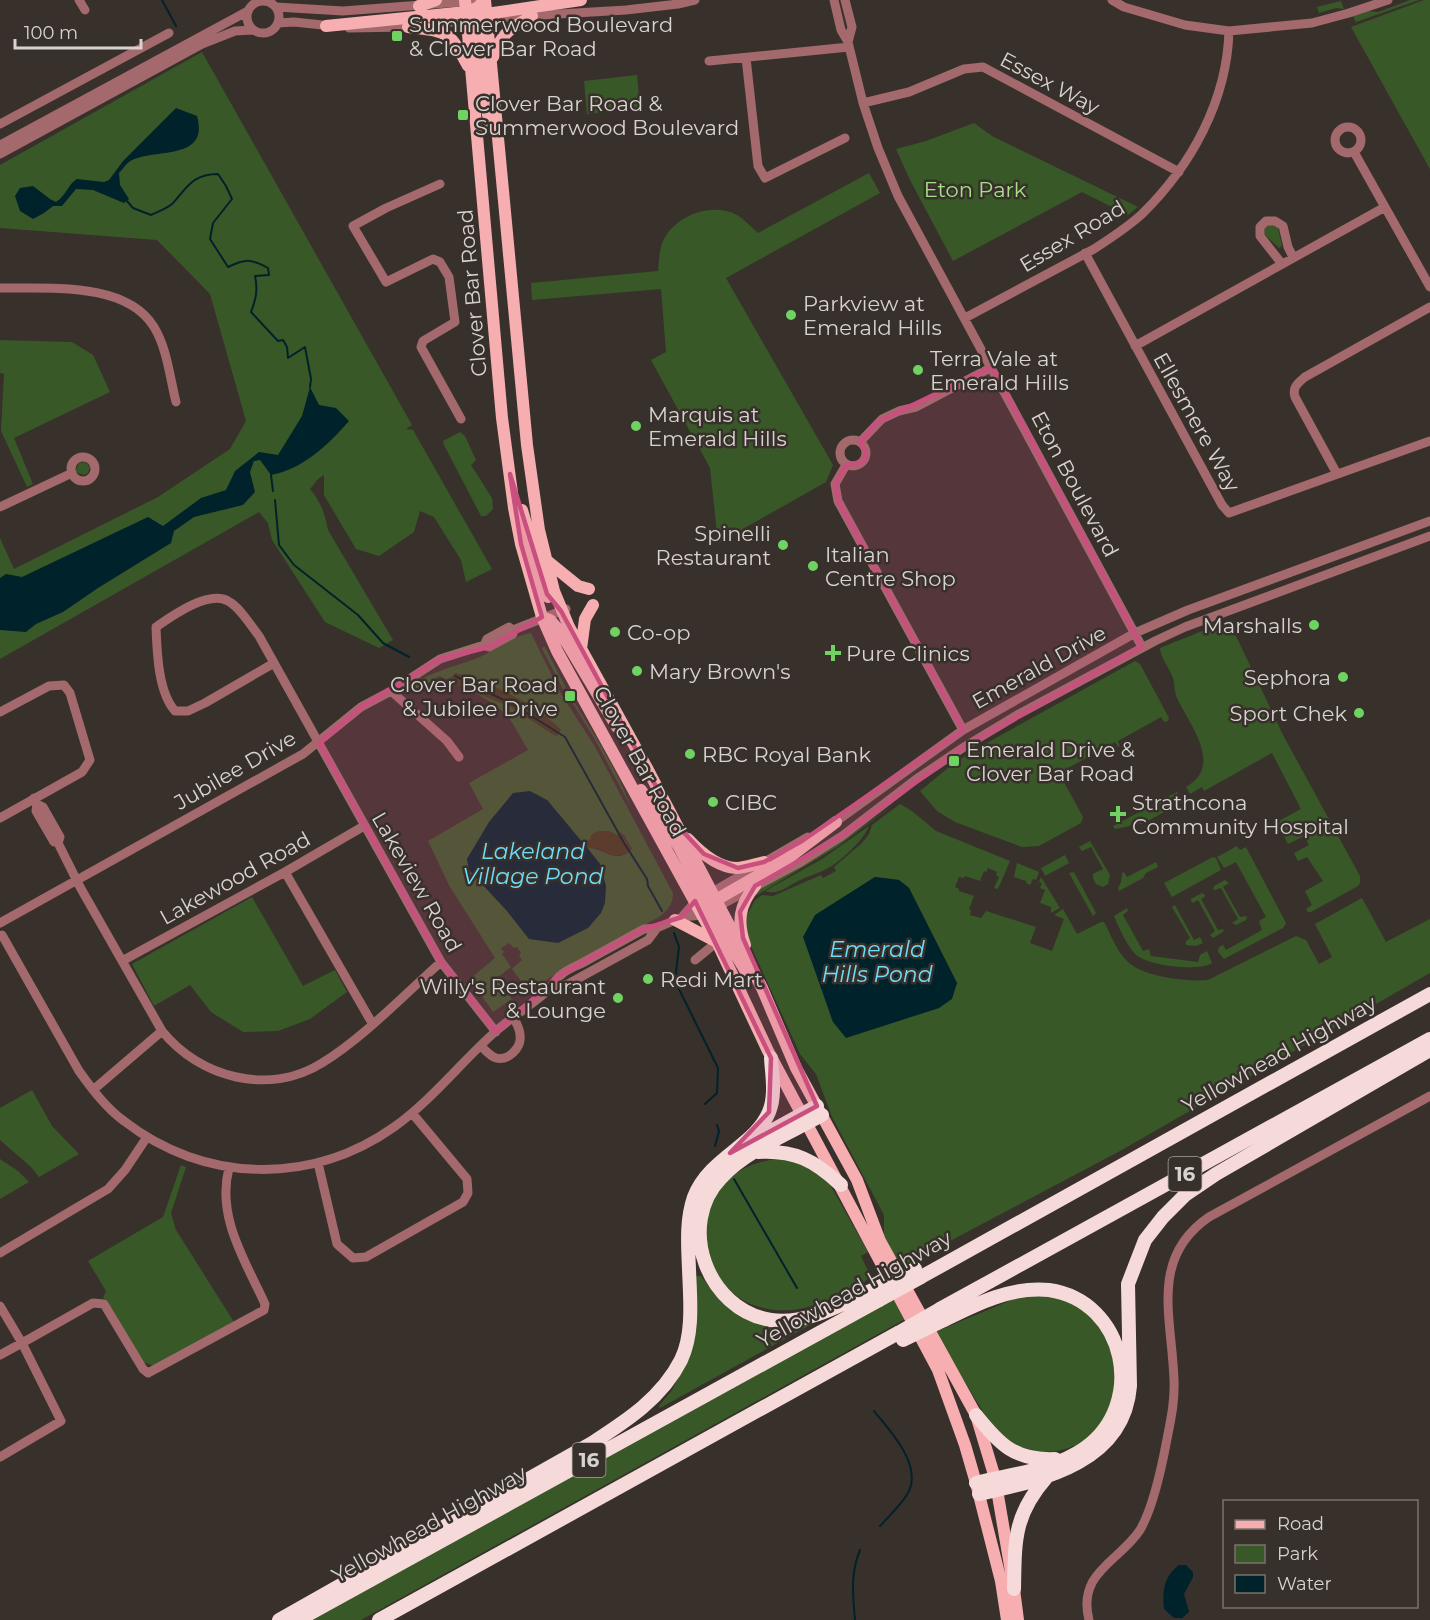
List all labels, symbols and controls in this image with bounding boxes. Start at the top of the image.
scale bar [15,12,141,50]
place label: Summerwood Boulevard & Clover Bar Road [409,12,673,61]
text: 100 m [24,22,78,44]
marker: Summerwood Boulevard & Clover Bar Road [390,29,404,43]
street label: Essex Way [996,46,1105,120]
place label: Clover Bar Road & Summerwood Boulevard [475,91,739,140]
marker: Clover Bar Road & Summerwood Boulevard [456,108,470,122]
park label: Eton Park [924,177,1027,202]
street label: Essex Road [1015,195,1129,277]
street label: Clover Bar Road [452,208,492,378]
place label: Parkview at Emerald Hills [803,291,942,340]
marker: Parkview at Emerald Hills [784,308,798,322]
place label: Terra Vale at Emerald Hills [930,346,1069,395]
street label: Ellesmere Way [1148,348,1246,496]
marker: Terra Vale at Emerald Hills [911,363,925,377]
place label: Marquis at Emerald Hills [648,402,787,451]
street label: Eton Boulevard [1026,407,1124,561]
marker: Marquis at Emerald Hills [629,419,643,433]
place label: Spinelli Restaurant [656,521,771,570]
marker: Spinelli Restaurant [776,538,790,552]
place label: Italian Centre Shop [825,542,956,591]
marker: Italian Centre Shop [806,559,820,573]
place label: Marshalls [1203,613,1302,638]
marker: Marshalls [1307,618,1321,632]
place label: Co-op [627,620,690,645]
street label: Emerald Drive [968,620,1110,714]
marker: Co-op [608,625,622,639]
place label: Pure Clinics [846,641,970,666]
marker: Pure Clinics [824,644,842,662]
place label: Mary Brown's [649,659,791,684]
marker: Mary Brown's [630,664,644,678]
place label: Sephora [1244,665,1331,690]
marker: Sephora [1336,670,1350,684]
place label: Clover Bar Road & Jubilee Drive [390,672,558,721]
street label: Clover Bar Road [588,681,692,841]
marker: Clover Bar Road & Jubilee Drive [563,689,577,703]
place label: Sport Chek [1230,701,1347,726]
marker: Sport Chek [1352,706,1366,720]
street label: Jubilee Drive [169,725,300,815]
place label: Emerald Drive & Clover Bar Road [966,737,1135,786]
place label: RBC Royal Bank [702,742,871,767]
marker: RBC Royal Bank [683,747,697,761]
marker: Emerald Drive & Clover Bar Road [947,754,961,768]
place label: CIBC [725,790,777,815]
place label: Strathcona Community Hospital [1132,790,1349,839]
marker: CIBC [706,795,720,809]
marker: Strathcona Community Hospital [1109,805,1127,823]
street label: Lakeview Road [367,807,467,957]
street label: Lakewood Road [155,826,315,930]
water label: Lakeland Village Pond [463,838,604,890]
water label: Emerald Hills Pond [821,936,933,988]
place label: Redi Mart [660,967,763,992]
marker: Redi Mart [641,972,655,986]
place label: Willy's Restaurant & Lounge [419,974,606,1023]
street label: Yellowhead Highway [1177,990,1381,1118]
marker: Willy's Restaurant & Lounge [611,991,625,1005]
road number: 16 [1168,1157,1202,1191]
street label: Yellowhead Highway [752,1225,956,1353]
road number: 16 [572,1443,606,1477]
street label: Yellowhead Highway [327,1460,531,1588]
legend [1223,1500,1418,1608]
text: Road [1277,1513,1324,1535]
text: Park [1277,1543,1318,1565]
text: Water [1277,1573,1332,1595]

